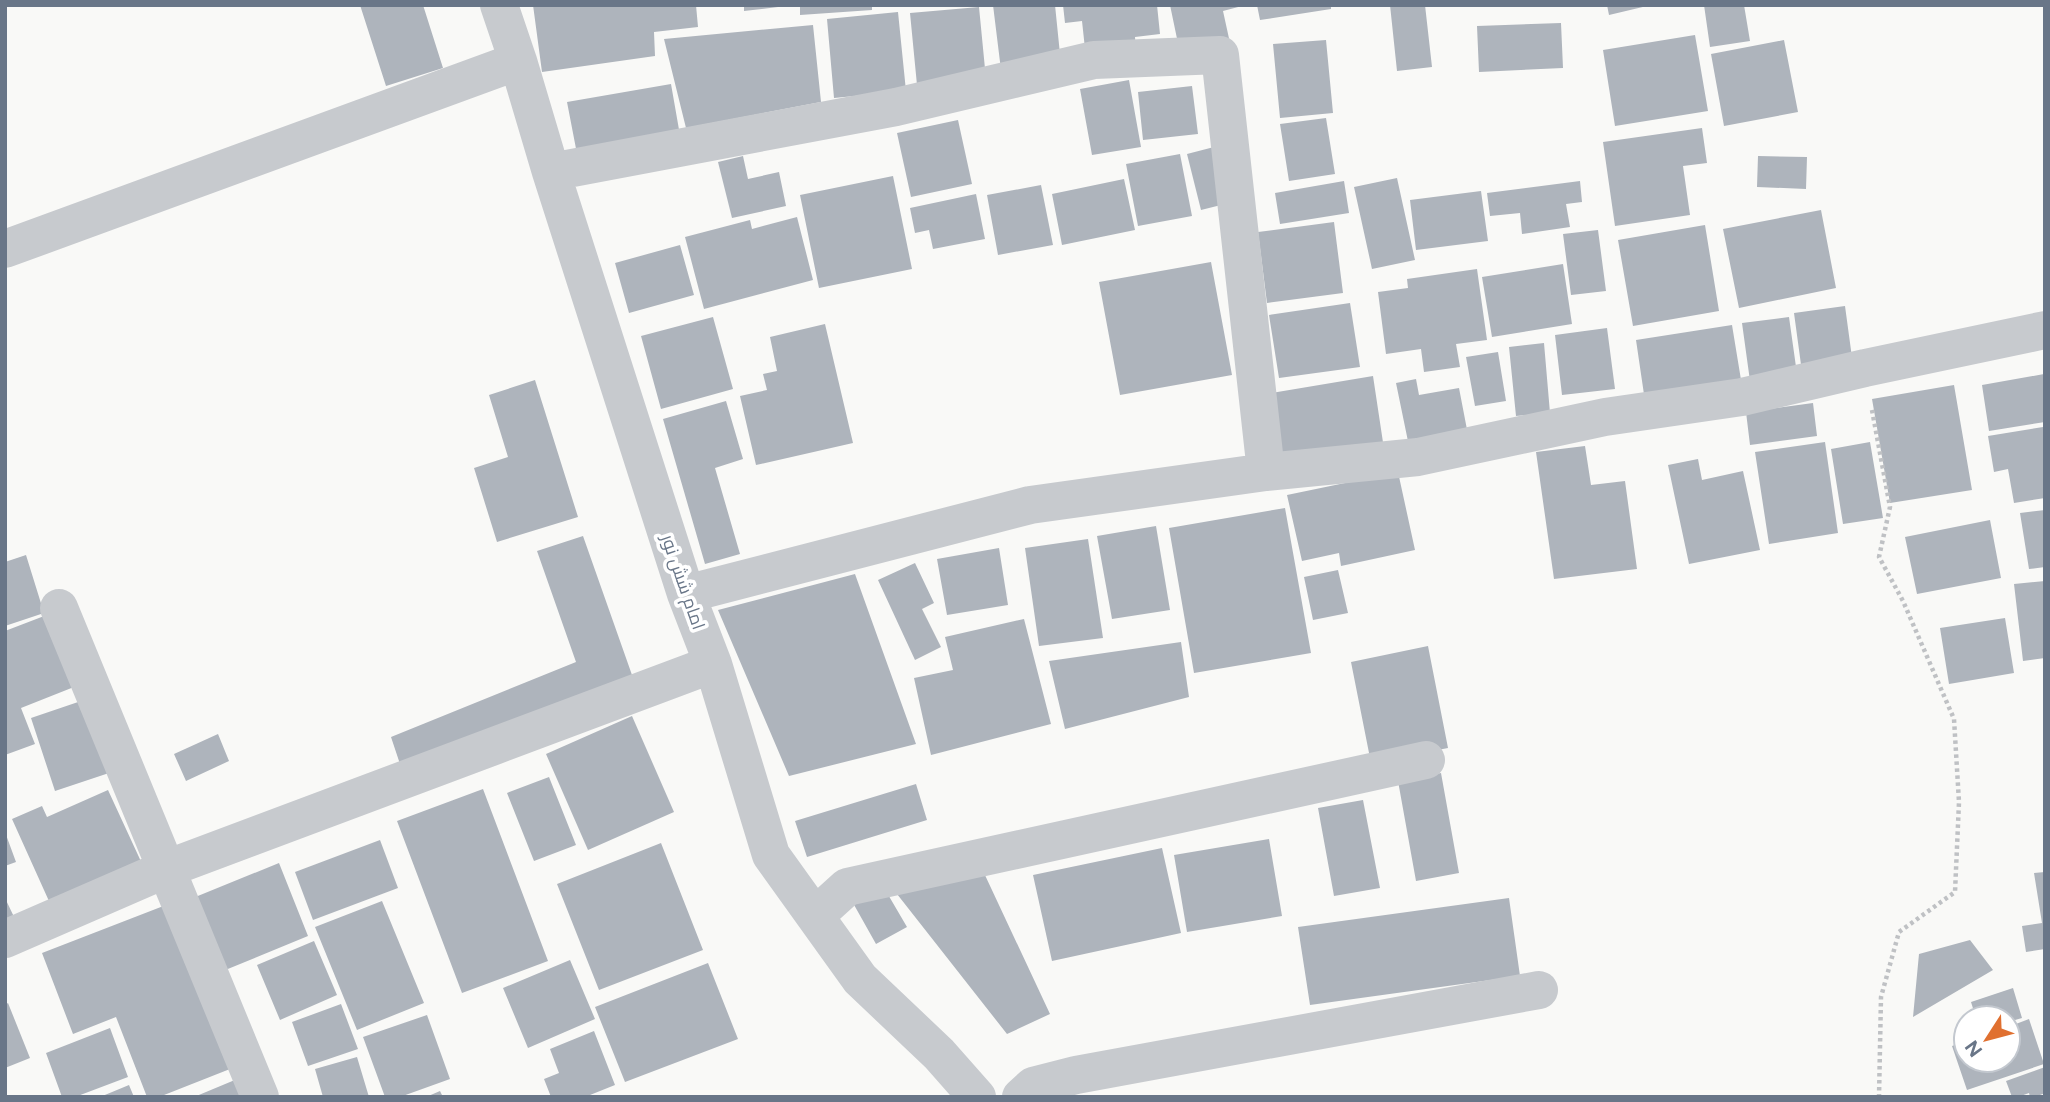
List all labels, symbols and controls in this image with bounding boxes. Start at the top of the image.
street label: امام شش نور [655,531,710,633]
north arrow [1952,1004,2022,1074]
text: N [1960,1036,1987,1061]

